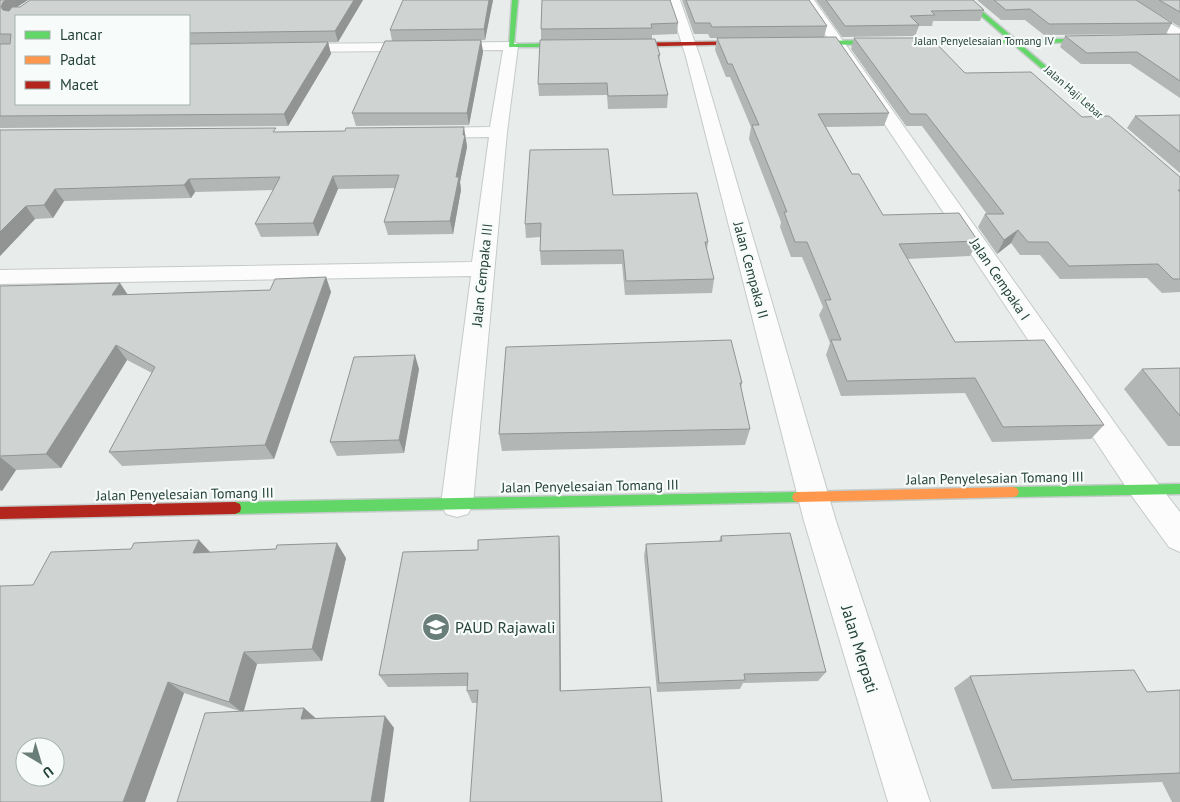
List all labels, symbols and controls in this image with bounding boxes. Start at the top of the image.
legend [15,15,190,105]
text: Lancar [60,25,102,44]
street label: Jalan Penyelesaian Tomang IV [913,34,1054,48]
text: Padat [60,50,96,69]
street label: Jalan Haji Lebar [1041,62,1107,122]
text: Macet [60,75,98,94]
street label: Jalan Cempaka II [729,219,773,320]
street label: Jalan Cempaka III [468,223,496,328]
street label: Jalan Cempaka I [965,234,1034,324]
street label: Jalan Penyelesaian Tomang III [905,467,1084,489]
street label: Jalan Penyelesaian Tomang III [500,475,679,497]
street label: Jalan Penyelesaian Tomang III [95,483,274,505]
street label: Jalan Merpati [837,602,883,695]
school or university icon: PAUD Rajawali [421,612,451,642]
place label: PAUD Rajawali [455,617,556,637]
north arrow [15,737,65,787]
text: U [39,762,57,782]

